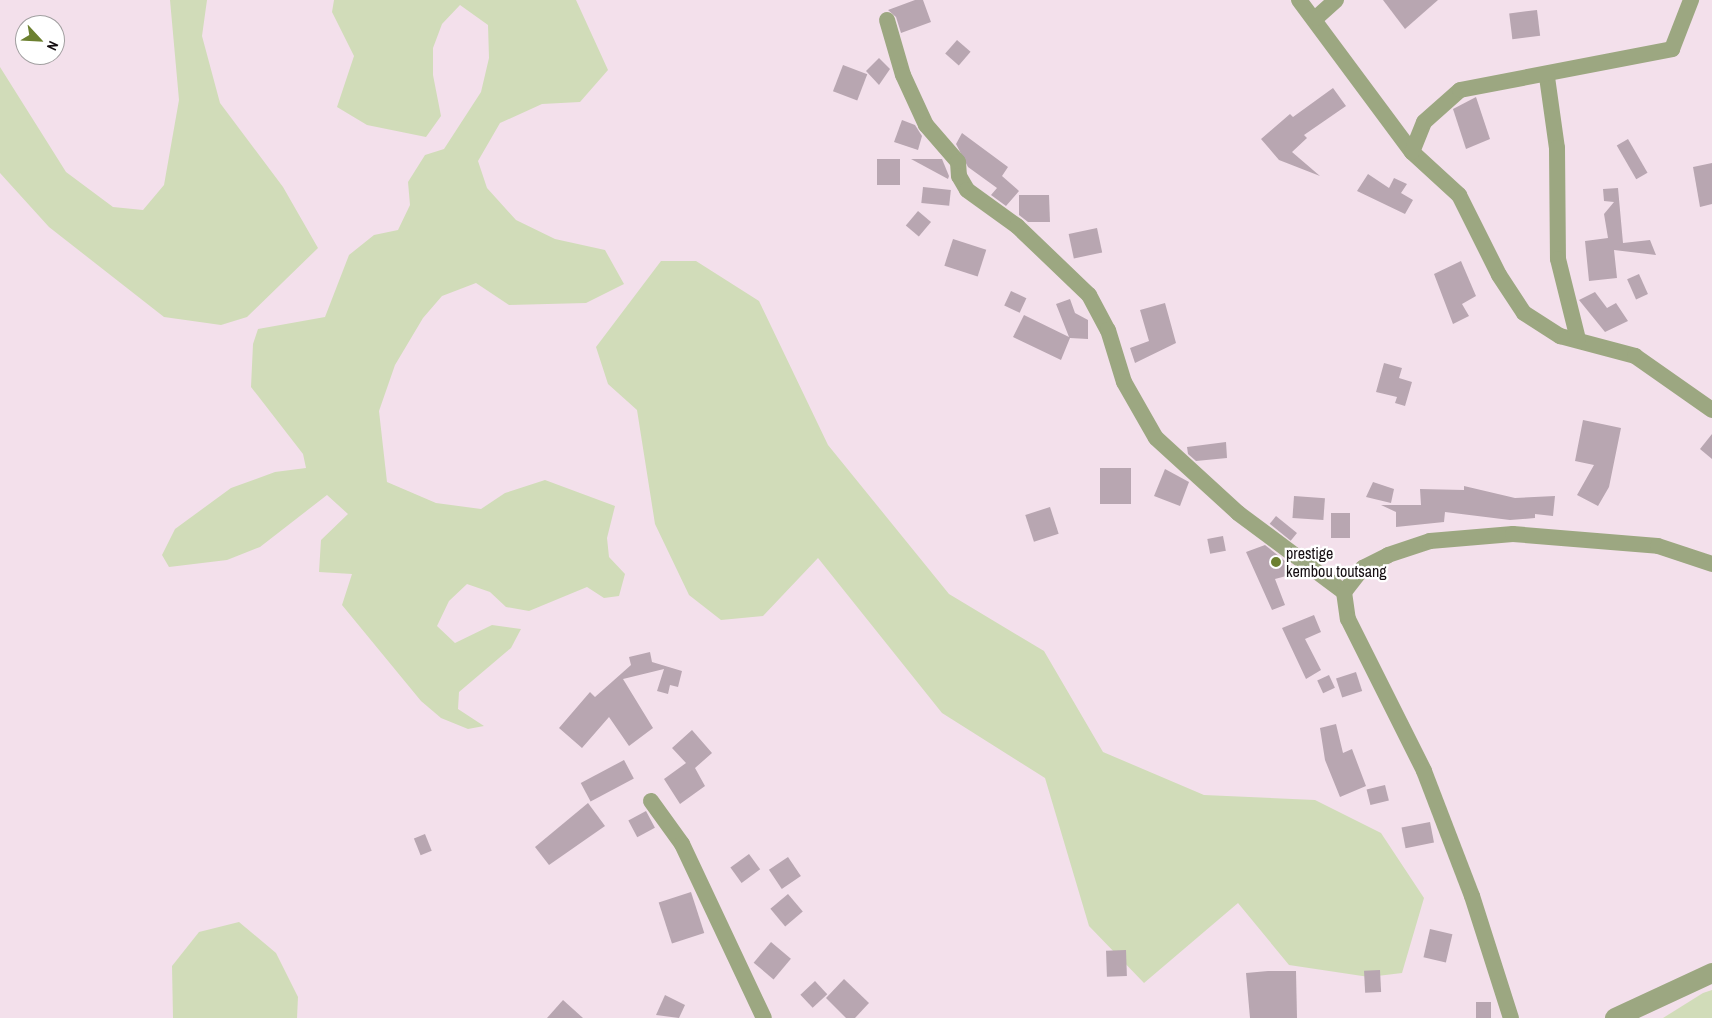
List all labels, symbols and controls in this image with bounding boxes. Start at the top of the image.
north arrow [15,15,65,65]
text: N [43,38,63,53]
place label: prestige kembou toutsang [1286,543,1387,581]
marker: prestige kembou toutsang [1270,556,1282,568]

